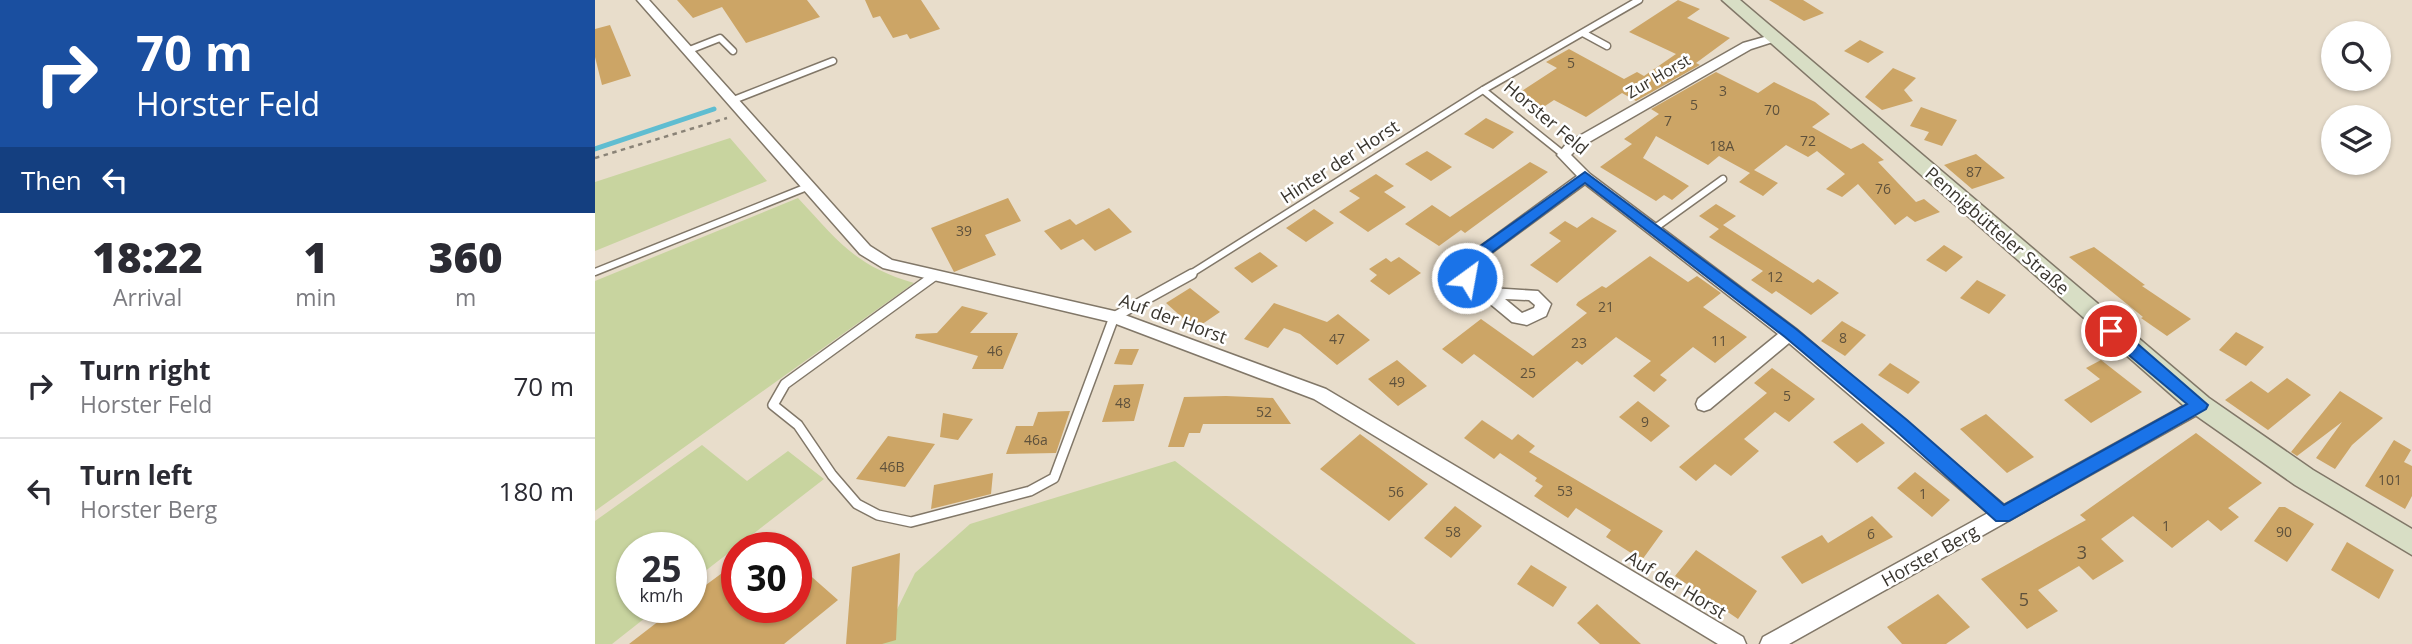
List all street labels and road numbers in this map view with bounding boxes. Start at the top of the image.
street label: Zur Horst [1622,49,1694,103]
street label: Horster Feld [1499,75,1594,160]
street label: Hinter der Horst [1275,114,1403,209]
street label: Pennigbütteler Straße [1920,161,2075,300]
street label: Auf der Horst [1116,287,1230,349]
street label: Horster Berg [1877,518,1983,592]
street label: Auf der Horst [1622,545,1731,623]

